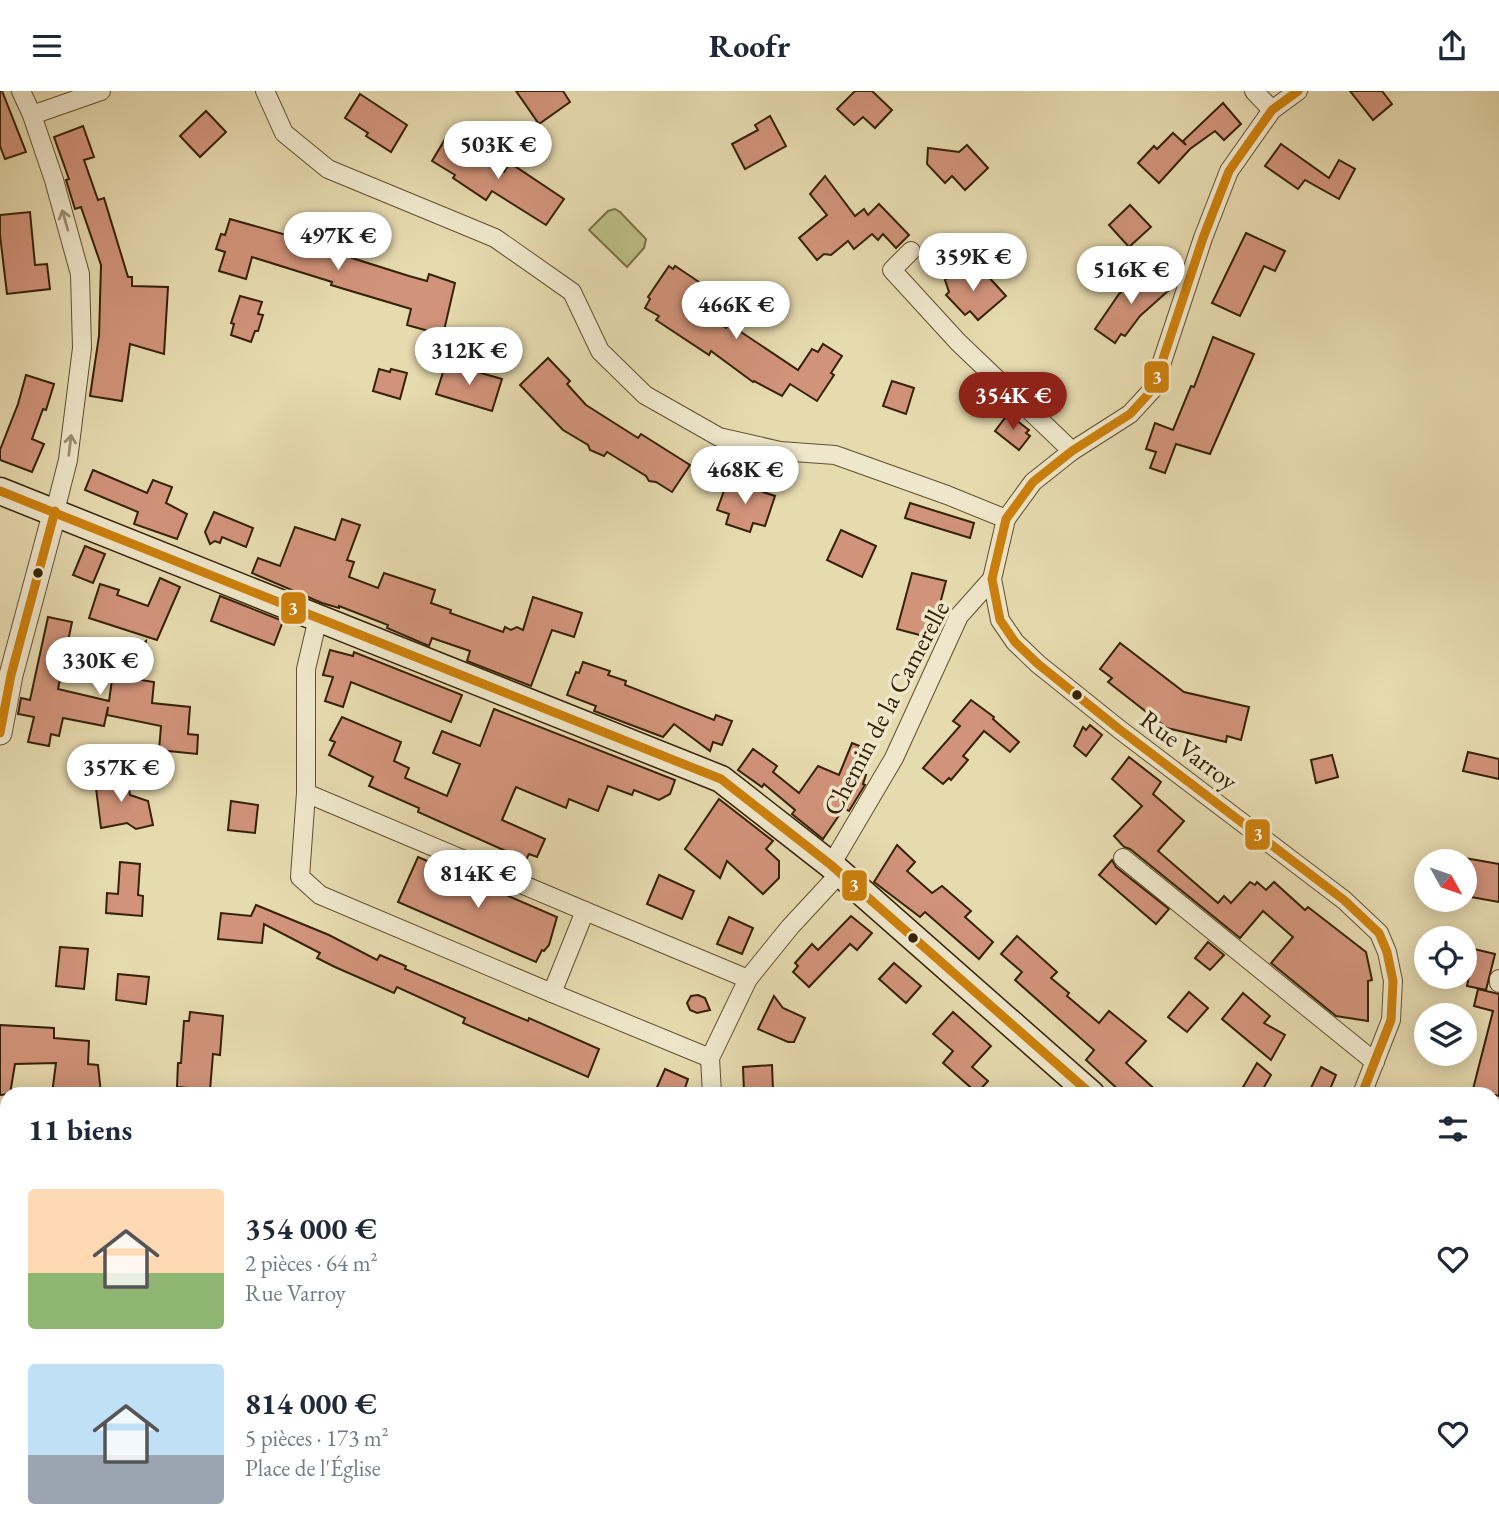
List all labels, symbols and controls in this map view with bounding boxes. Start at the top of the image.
text: Roofr [709,25,790,67]
icon: menu [28,27,66,65]
icon: share [1433,27,1471,65]
pin: 503K € [441,122,555,181]
text: 503K € [460,129,536,159]
one-way arrow [57,209,70,231]
pin: 497K € [281,213,395,272]
text: 497K € [300,220,376,250]
pin: 359K € [916,233,1030,293]
text: 359K € [935,241,1011,271]
pin: 516K € [1074,247,1188,306]
text: 516K € [1093,254,1169,284]
pin: 466K € [679,281,793,341]
text: 466K € [698,289,774,319]
pin: 312K € [412,327,526,387]
text: 312K € [431,335,507,365]
line badge: 3 [1143,360,1170,394]
text: 3 [1152,365,1162,390]
pin: 354K € [956,373,1070,432]
text: 354K € [975,380,1051,410]
one-way arrow [63,434,76,457]
pin: 468K € [688,447,802,506]
text: 468K € [707,454,783,484]
unlabelled marker [31,566,45,580]
line badge: 3 [280,591,307,625]
street label: Chemin de la Camerelle [815,595,957,821]
text: 3 [288,596,298,621]
pin: 330K € [43,637,157,697]
text: 330K € [62,645,138,675]
unlabelled marker [1070,688,1084,702]
street label: Rue Varroy [1133,702,1245,798]
pin: 357K € [64,745,178,804]
text: 357K € [83,752,159,782]
line badge: 3 [1244,818,1271,851]
text: 3 [1253,822,1263,847]
north arrow [1414,849,1477,912]
map controls [1414,849,1477,1066]
pin: 814K € [421,851,535,910]
text: 814K € [440,858,516,888]
line badge: 3 [841,869,868,902]
text: 3 [849,873,859,898]
button: locate [1414,926,1477,989]
unlabelled marker [906,931,920,945]
button: layers [1414,1003,1477,1066]
text: 11 biens [28,1110,132,1149]
icon: filters [1434,1110,1472,1148]
text: 354 000 € [245,1209,377,1248]
icon: home [84,1217,168,1301]
icon: heart [1434,1240,1472,1278]
text: 2 pièces · 64 m² [245,1248,378,1278]
text: Rue Varroy [245,1278,346,1308]
text: 814 000 € [245,1384,377,1423]
icon: home [84,1392,168,1476]
icon: heart [1434,1415,1472,1453]
text: 5 pièces · 173 m² [245,1423,389,1453]
text: Place de l'Église [245,1453,381,1483]

